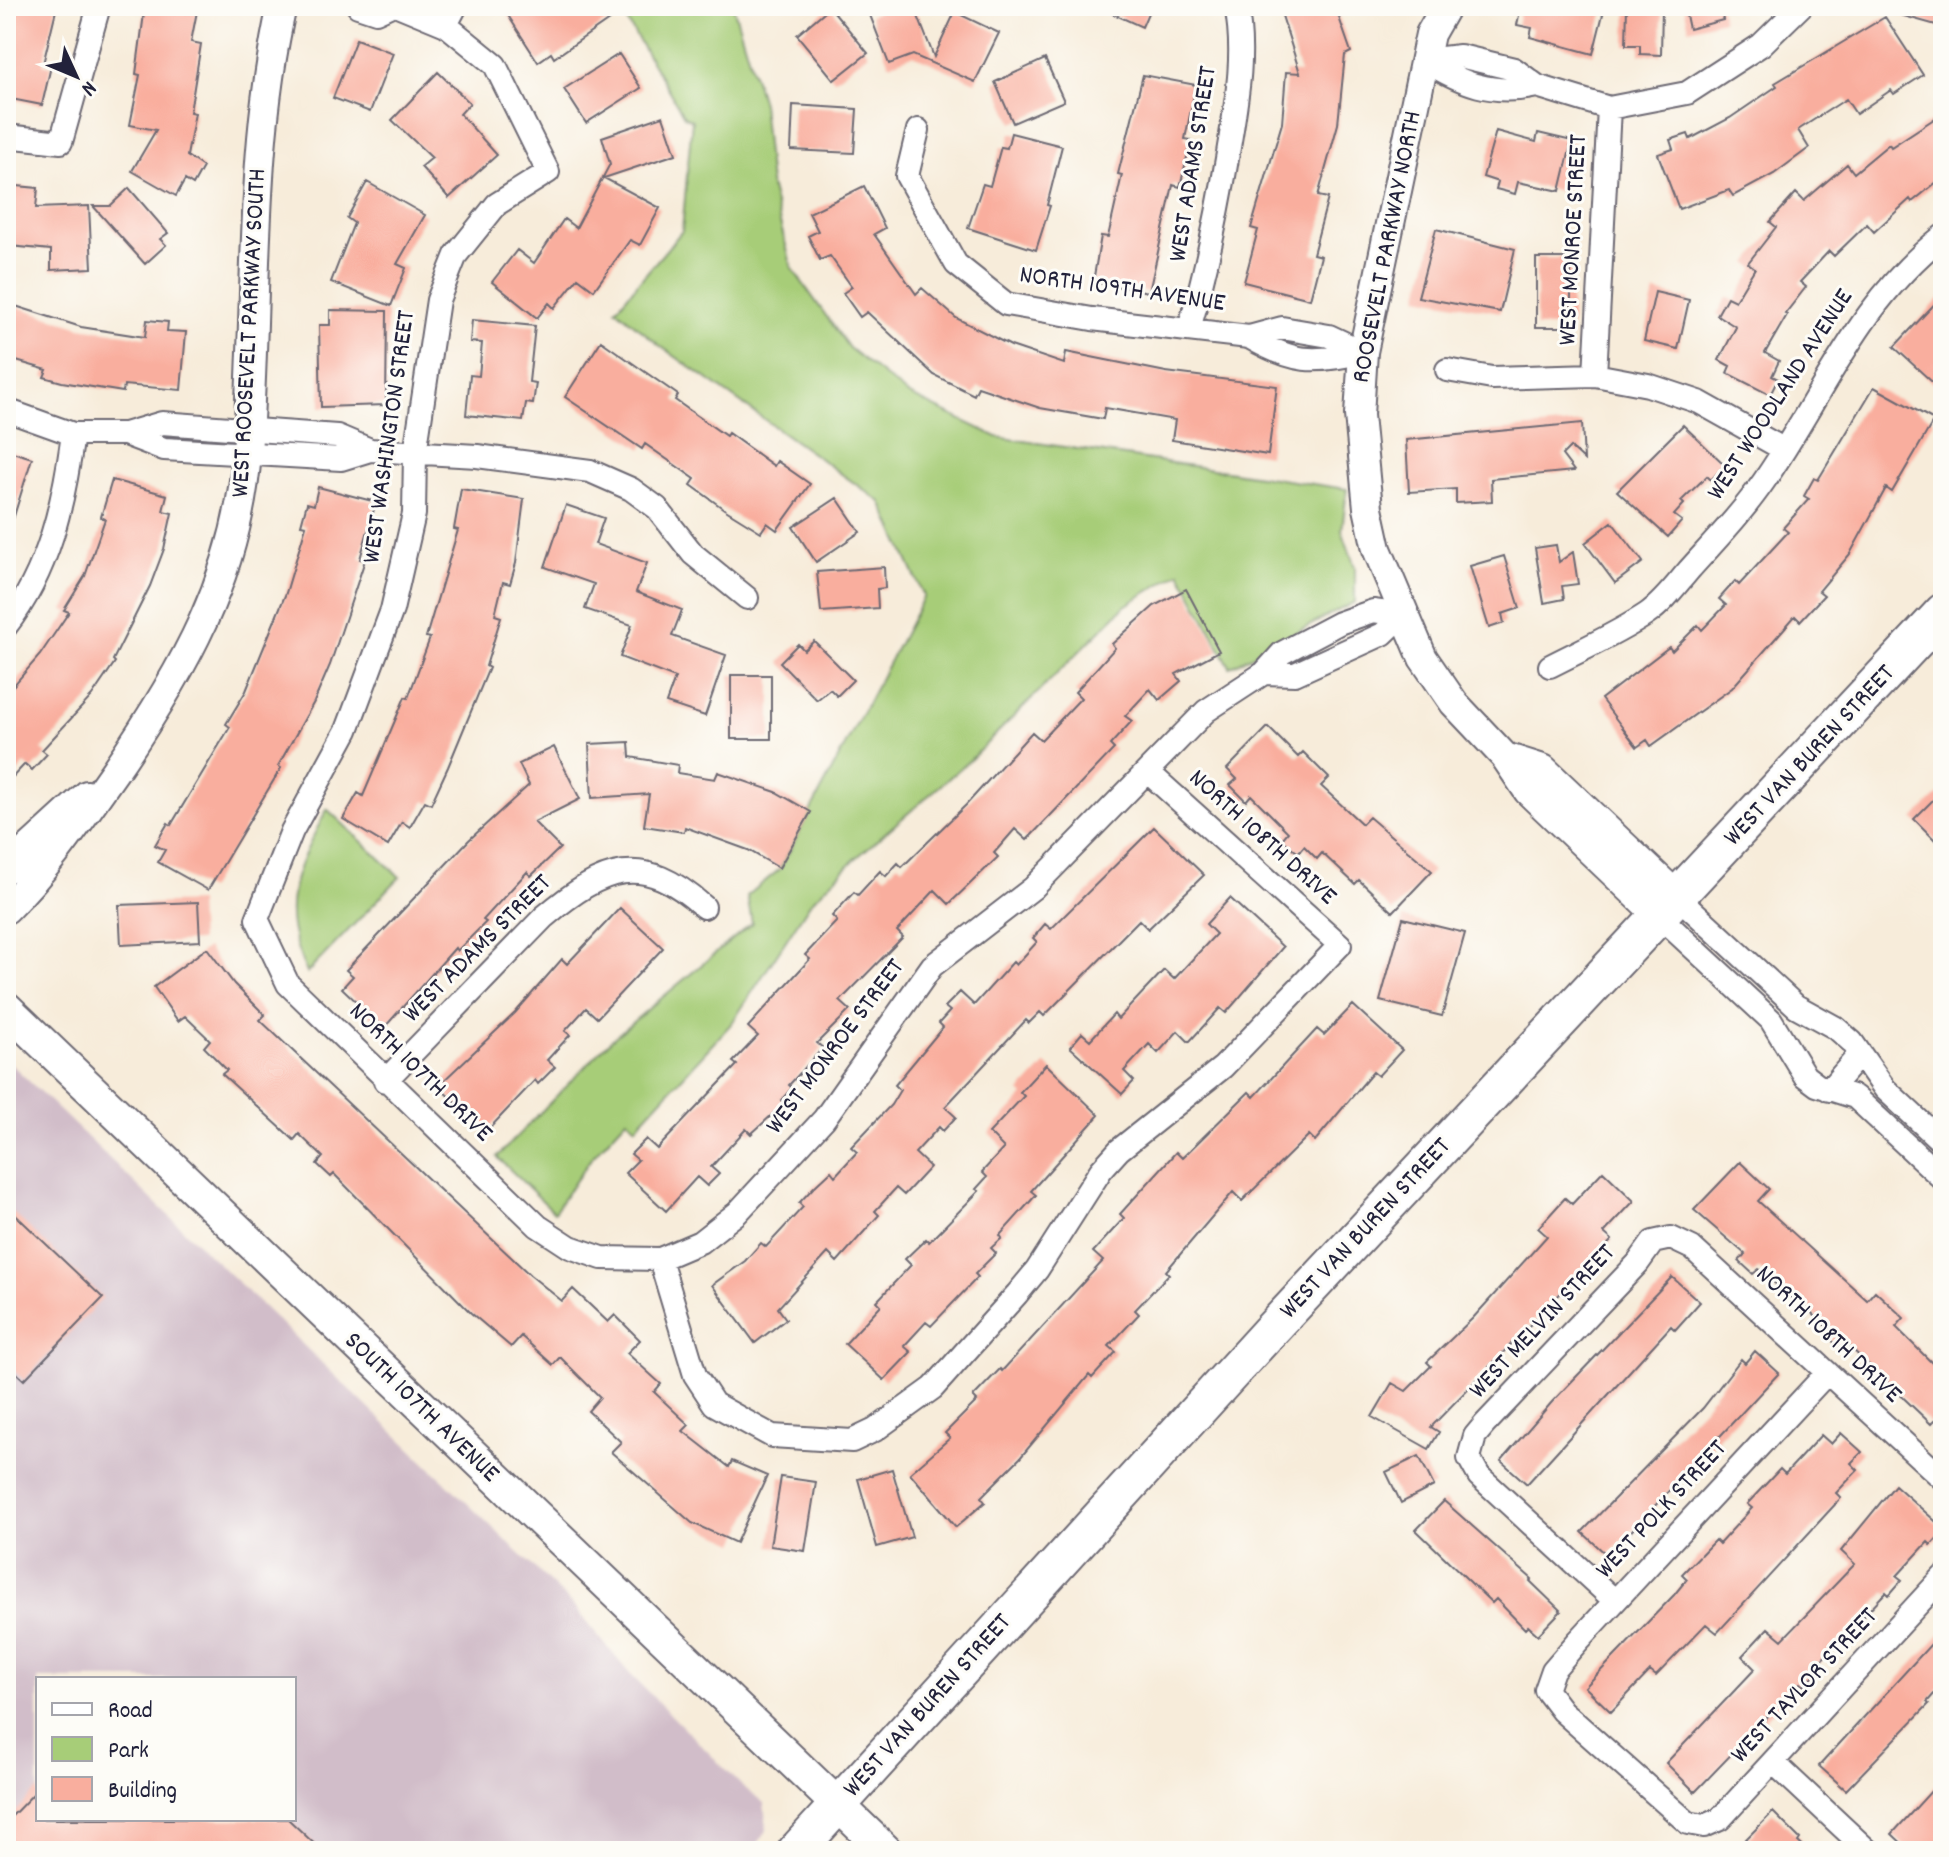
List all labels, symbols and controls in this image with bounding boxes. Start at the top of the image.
north arrow [36,36,116,116]
street label: WEST ADAMS STREET [1160,63,1228,264]
text: N [73,73,103,102]
street label: ROOSEVELT PARKWAY NORTH [1343,108,1433,386]
street label: WEST MONROE STREET [1550,133,1598,347]
street label: WEST ROOSEVELT PARKWAY SOUTH [223,167,277,499]
street label: NORTH 109TH AVENUE [1017,257,1227,323]
street label: WEST WOODLAND AVENUE [1699,282,1863,508]
street label: WEST WASHINGTON STREET [354,308,426,566]
street label: WEST VAN BUREN STREET [1716,656,1905,855]
street label: NORTH 108TH DRIVE [1180,761,1345,915]
street label: WEST ADAMS STREET [395,866,561,1032]
street label: WEST MONROE STREET [758,951,915,1143]
street label: NORTH 107TH DRIVE [340,994,501,1152]
street label: WEST VAN BUREN STREET [1272,1129,1461,1328]
street label: WEST MELVIN STREET [1461,1236,1625,1408]
street label: NORTH 108TH DRIVE [1746,1257,1910,1413]
street label: SOUTH 107TH AVENUE [335,1324,507,1492]
street label: WEST POLK STREET [1588,1432,1737,1588]
street label: WEST TAYLOR STREET [1723,1599,1888,1772]
street label: WEST VAN BUREN STREET [835,1605,1021,1806]
legend [36,1677,296,1821]
text: Road [108,1695,153,1729]
text: Park [108,1735,149,1769]
text: Building [108,1775,177,1809]

